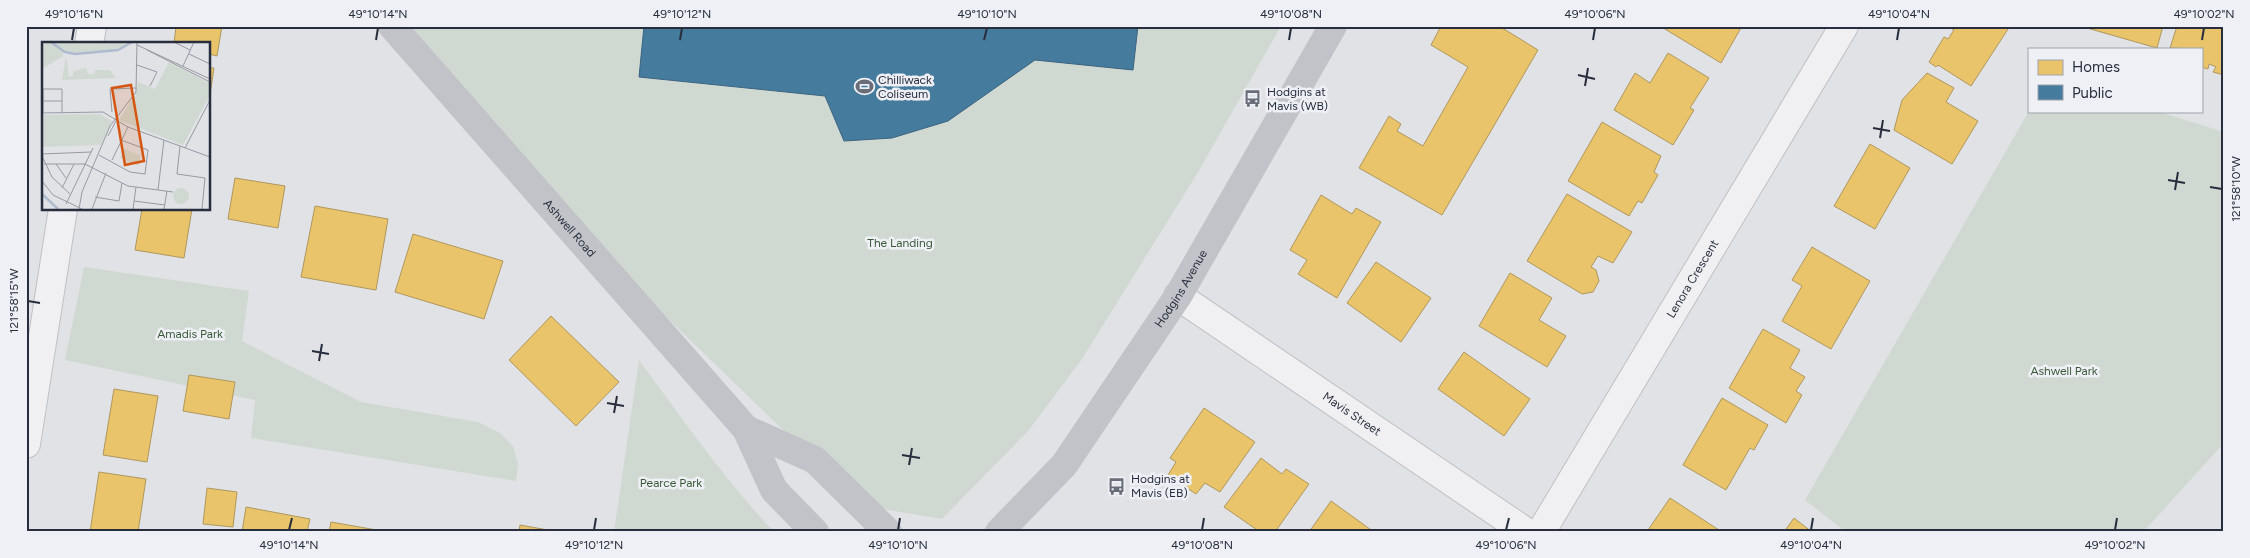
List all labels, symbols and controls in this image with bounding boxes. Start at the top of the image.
text: 49°10'16"N [45,7,103,21]
text: 49°10'14"N [348,7,408,21]
text: 49°10'12"N [653,7,711,21]
text: 49°10'10"N [957,7,1017,21]
text: 49°10'08"N [1260,7,1322,21]
text: 49°10'06"N [1564,7,1626,21]
text: 49°10'04"N [1868,7,1930,21]
text: 49°10'02"N [2173,7,2235,21]
inset map [42,42,210,210]
legend [2028,48,2202,112]
text: Homes [2072,58,2120,76]
place label: Chilliwack Coliseum [878,73,932,101]
sports icon: Chilliwack Coliseum [854,77,874,97]
text: Public [2072,84,2113,102]
place label: Hodgins at Mavis (WB) [1267,85,1328,113]
bus stop icon: Hodgins at Mavis (WB) [1243,89,1263,109]
text: 121°58'10"W [2229,156,2243,222]
street label: Ashwell Road [540,196,599,260]
park label: The Landing [867,236,933,250]
street label: Lenora Crescent [1664,237,1722,321]
street label: Hodgins Avenue [1152,247,1210,330]
text: 121°58'15"W [7,268,21,333]
park label: Amadis Park [157,327,223,341]
park label: Ashwell Park [2030,364,2098,378]
street label: Mavis Street [1320,389,1384,439]
place label: Hodgins at Mavis (EB) [1131,472,1190,500]
park label: Pearce Park [640,476,702,490]
bus stop icon: Hodgins at Mavis (EB) [1107,476,1127,496]
text: 49°10'14"N [259,538,319,552]
text: 49°10'12"N [565,538,623,552]
text: 49°10'10"N [868,538,928,552]
text: 49°10'08"N [1171,538,1233,552]
text: 49°10'06"N [1475,538,1537,552]
text: 49°10'04"N [1780,538,1842,552]
text: 49°10'02"N [2084,538,2146,552]

